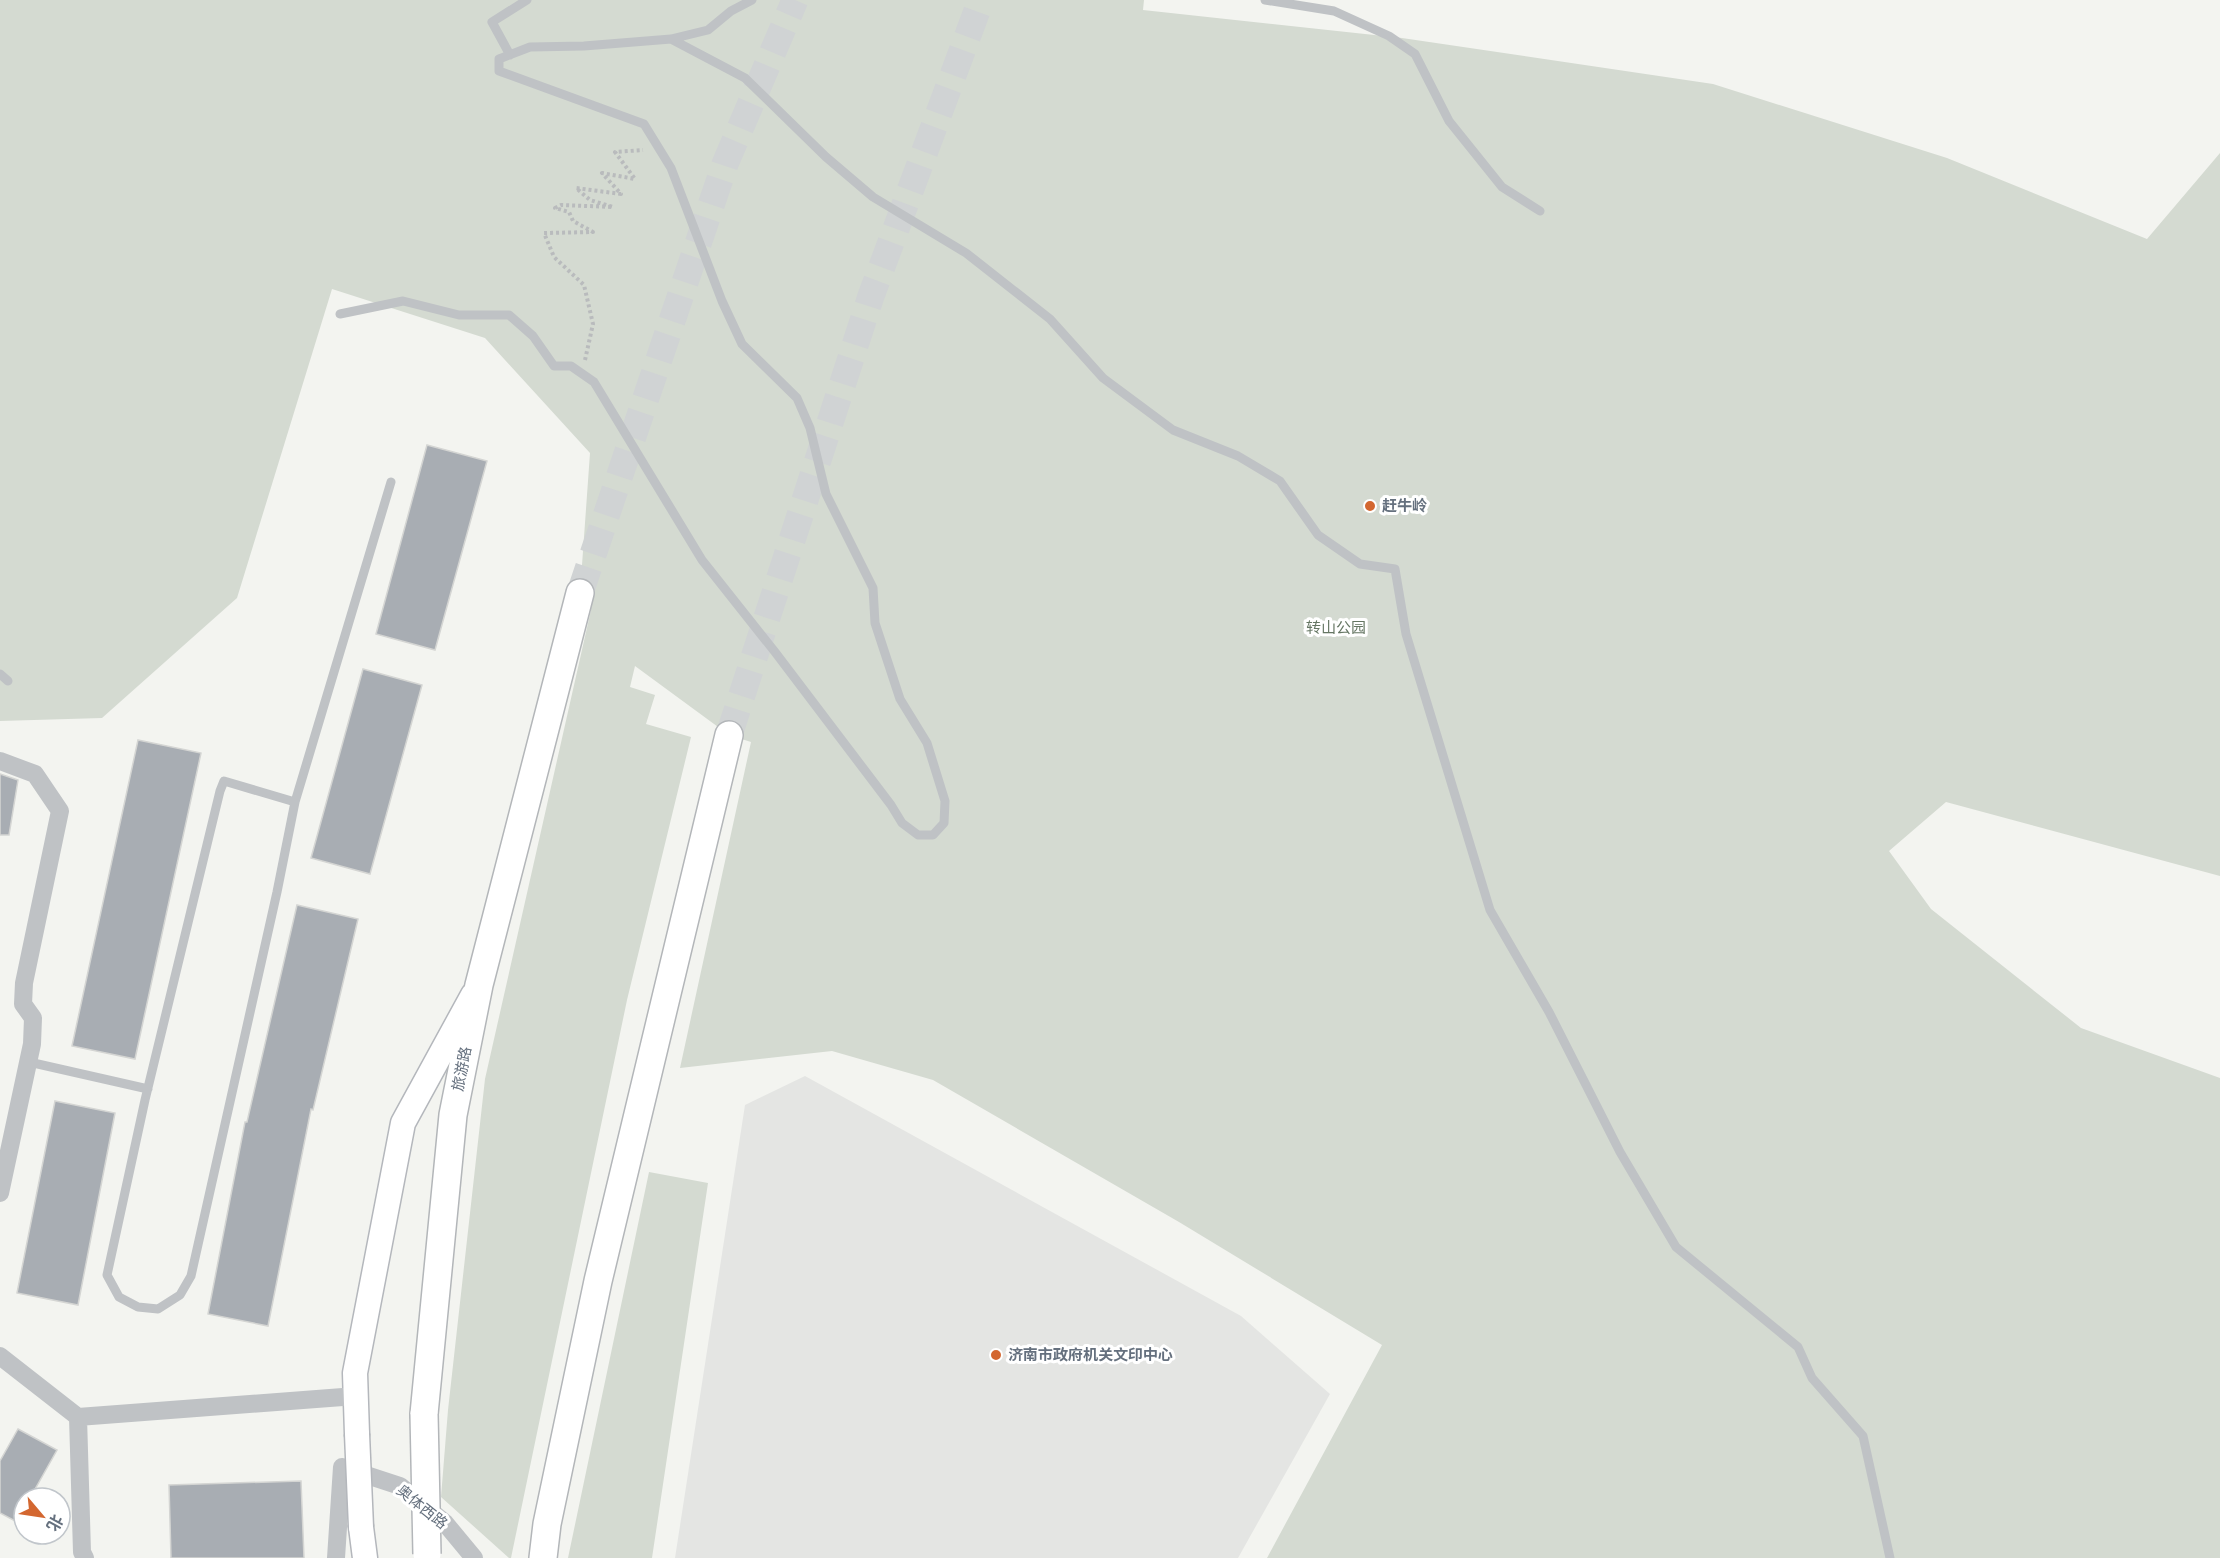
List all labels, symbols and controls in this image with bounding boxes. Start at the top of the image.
place label: 赶牛岭 [1382,497,1427,515]
marker: 赶牛岭 [1363,499,1377,513]
park label: 转山公园 [1306,619,1366,637]
street label: 旅游路 [449,1045,475,1093]
place label: 济南市政府机关文印中心 [1008,1346,1173,1364]
marker: 济南市政府机关文印中心 [989,1348,1003,1362]
street label: 奥体西路 [393,1481,451,1533]
north arrow [12,1486,72,1546]
text: 北 [42,1511,67,1535]

